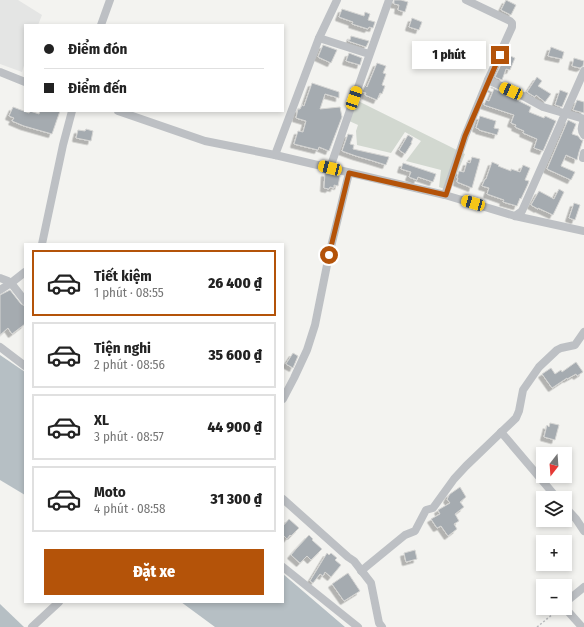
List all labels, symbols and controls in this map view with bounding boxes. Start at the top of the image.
text: Điểm đón [68,40,127,58]
callout: 1 phút [412,41,486,69]
route end [491,46,509,64]
text: 1 phút [432,47,466,62]
text: Điểm đến [68,79,127,97]
car [498,81,524,101]
car [344,85,364,111]
car [317,159,343,177]
car [460,194,486,212]
route start [320,246,338,264]
icon: car [46,265,82,301]
text: Tiết kiệm [94,267,152,285]
text: 26 400 ₫ [208,274,262,292]
text: 1 phút · 08:55 [94,285,164,300]
icon: car [46,337,82,373]
text: Tiện nghi [94,339,151,357]
text: 35 600 ₫ [208,346,262,364]
text: 2 phút · 08:56 [94,357,165,372]
icon: car [46,409,82,445]
text: XL [94,411,109,429]
text: 44 900 ₫ [207,418,262,436]
text: 3 phút · 08:57 [94,429,164,444]
north arrow [536,447,572,483]
map controls [536,447,572,615]
icon: car [46,481,82,517]
text: Moto [94,483,126,501]
text: 31 300 ₫ [210,490,262,508]
button: layers [536,491,572,527]
text: 4 phút · 08:58 [94,501,166,516]
button: + [536,535,572,571]
button: Đặt xe [44,549,264,595]
button: − [536,579,572,615]

